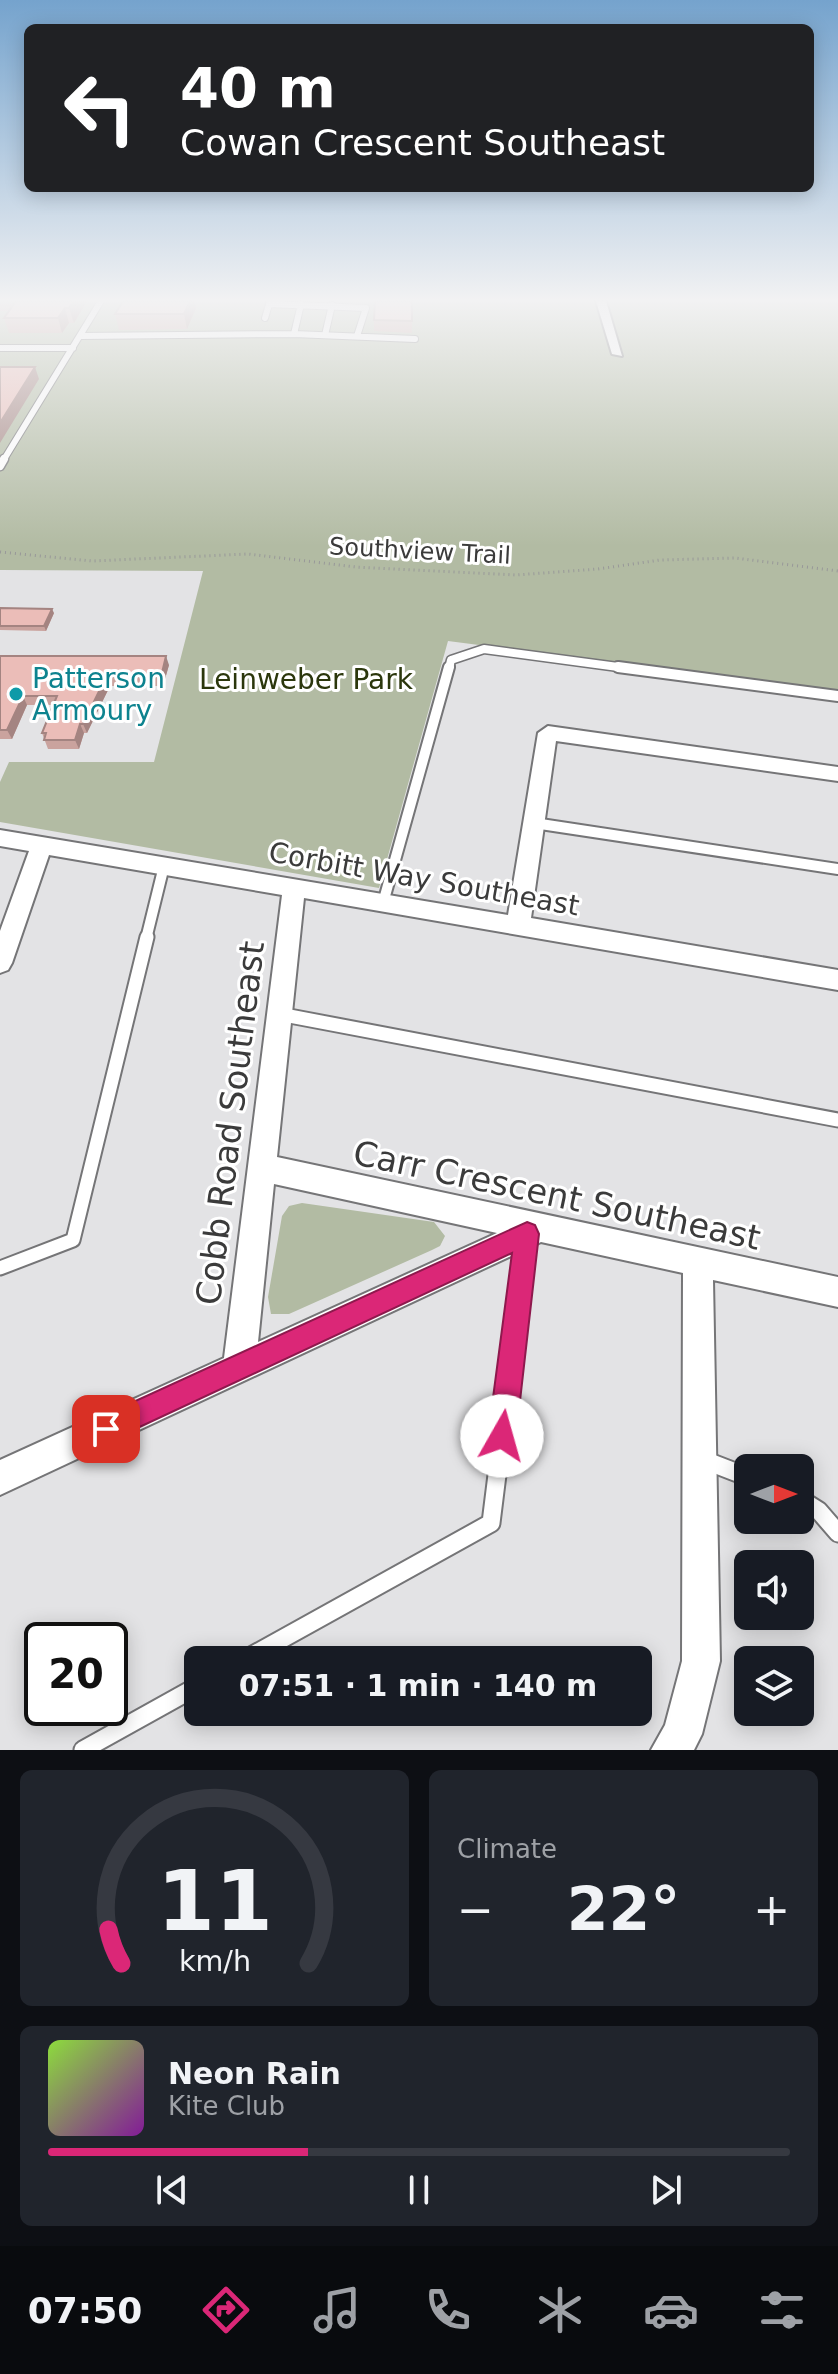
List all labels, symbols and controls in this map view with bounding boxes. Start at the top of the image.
text: 40 m [180,55,336,120]
icon: left [48,56,152,160]
text: Cowan Crescent Southeast [180,122,665,163]
street label: Southview Trail [329,532,511,570]
place label: Patterson Armoury [32,662,165,727]
park label: Leinweber Park [199,663,414,696]
marker: Patterson Armoury [7,685,25,703]
street label: Corbitt Way Southeast [266,835,582,923]
street label: Cobb Road Southeast [188,939,272,1307]
street label: Carr Crescent Southeast [350,1132,764,1258]
position arrow [460,1394,544,1478]
pin [72,1395,140,1463]
icon: arrive [84,1407,128,1451]
north arrow [734,1454,814,1534]
map controls [734,1454,814,1726]
button: sound [734,1550,814,1630]
speed limit sign: 20 [24,1622,128,1726]
button: layers [734,1646,814,1726]
text: 07:51 · 1 min · 140 m [239,1668,597,1703]
text: Climate [457,1834,557,1864]
text: 11 [157,1853,272,1950]
text: 22° [567,1874,680,1944]
text: − [457,1884,494,1935]
text: + [753,1884,790,1935]
text: km/h [178,1944,251,1978]
text: Neon Rain [168,2056,341,2091]
text: Kite Club [168,2091,285,2121]
icon: previous [150,2168,194,2212]
icon: pause [397,2168,441,2212]
icon: next [644,2168,688,2212]
icon: directions [198,2282,254,2338]
icon: music [309,2282,365,2338]
icon: phone [420,2282,476,2338]
icon: climate [532,2282,588,2338]
icon: car [643,2282,699,2338]
icon: filters [754,2282,810,2338]
text: 07:50 [28,2290,142,2331]

